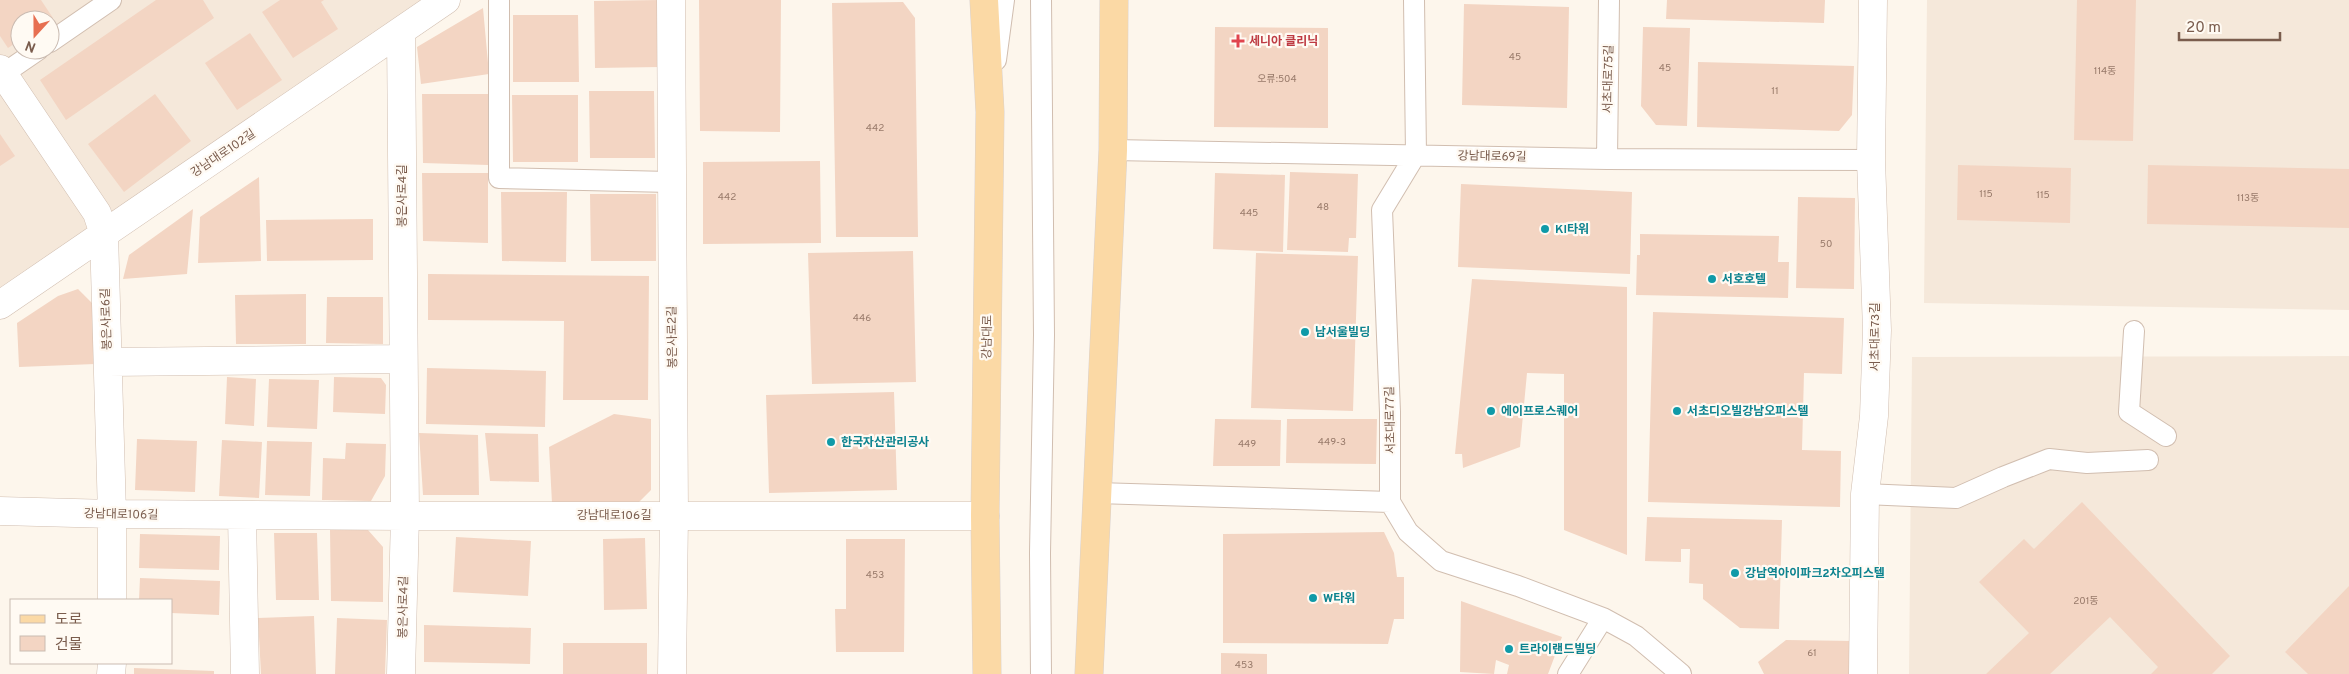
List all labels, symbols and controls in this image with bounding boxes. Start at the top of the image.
north arrow [10,10,60,60]
scale bar [2179,10,2280,42]
text: 20 m [2186,19,2221,38]
marker: 세니아 클리닉 [1231,34,1245,48]
place label: 세니아 클리닉 [1249,34,1318,50]
text: N [23,36,39,55]
street label: 서초대로75길 [1600,44,1618,114]
house number: 45 [1509,51,1521,64]
house number: 45 [1659,62,1671,75]
house number: 114동 [2094,65,2116,78]
house number: 오류:504 [1257,73,1297,86]
house number: 11 [1771,85,1779,98]
house number: 442 [866,122,884,135]
street label: 강남대로102길 [188,126,259,181]
street label: 강남대로69길 [1457,148,1527,166]
street label: 봉은사로4길 [395,165,411,227]
house number: 115 [1979,188,1993,201]
house number: 115 [2036,189,2050,202]
house number: 442 [718,191,736,204]
house number: 113동 [2237,192,2259,205]
house number: 48 [1317,201,1329,214]
house number: 445 [1240,207,1258,220]
place label: KI타워 [1555,222,1589,238]
marker: KI타워 [1539,223,1551,235]
house number: 50 [1820,238,1832,251]
place label: 서호호텔 [1722,272,1766,288]
marker: 서호호텔 [1706,273,1718,285]
street label: 봉은사로6길 [98,288,116,350]
street label: 서초대로73길 [1868,303,1884,371]
street label: 봉은사로2길 [664,306,682,368]
house number: 446 [853,312,871,325]
street label: 강남대로 [980,315,996,359]
place label: 남서울빌딩 [1315,325,1370,341]
marker: 남서울빌딩 [1299,326,1311,338]
street label: 서초대로77길 [1382,386,1400,454]
place label: 에이프로스퀘어 [1501,404,1578,420]
place label: 서초디오빌강남오피스텔 [1687,404,1808,420]
marker: 에이프로스퀘어 [1485,405,1497,417]
marker: 서초디오빌강남오피스텔 [1671,405,1683,417]
place label: 한국자산관리공사 [841,435,929,451]
marker: 한국자산관리공사 [825,436,837,448]
house number: 449-3 [1318,436,1346,449]
house number: 449 [1238,438,1256,451]
street label: 강남대로106길 [84,506,158,524]
street label: 강남대로106길 [577,508,651,524]
place label: 강남역아이파크2차오피스텔 [1745,566,1885,582]
marker: 강남역아이파크2차오피스텔 [1729,567,1741,579]
house number: 453 [866,569,884,582]
street label: 봉은사로4길 [395,576,413,638]
place label: W타워 [1323,591,1355,607]
marker: W타워 [1307,592,1319,604]
house number: 201동 [2073,595,2099,608]
legend [10,599,172,664]
text: 도로 [55,611,83,630]
text: 건물 [55,636,83,655]
place label: 트라이랜드빌딩 [1519,642,1596,658]
marker: 트라이랜드빌딩 [1503,643,1515,655]
house number: 61 [1807,647,1817,660]
house number: 453 [1235,659,1253,672]

